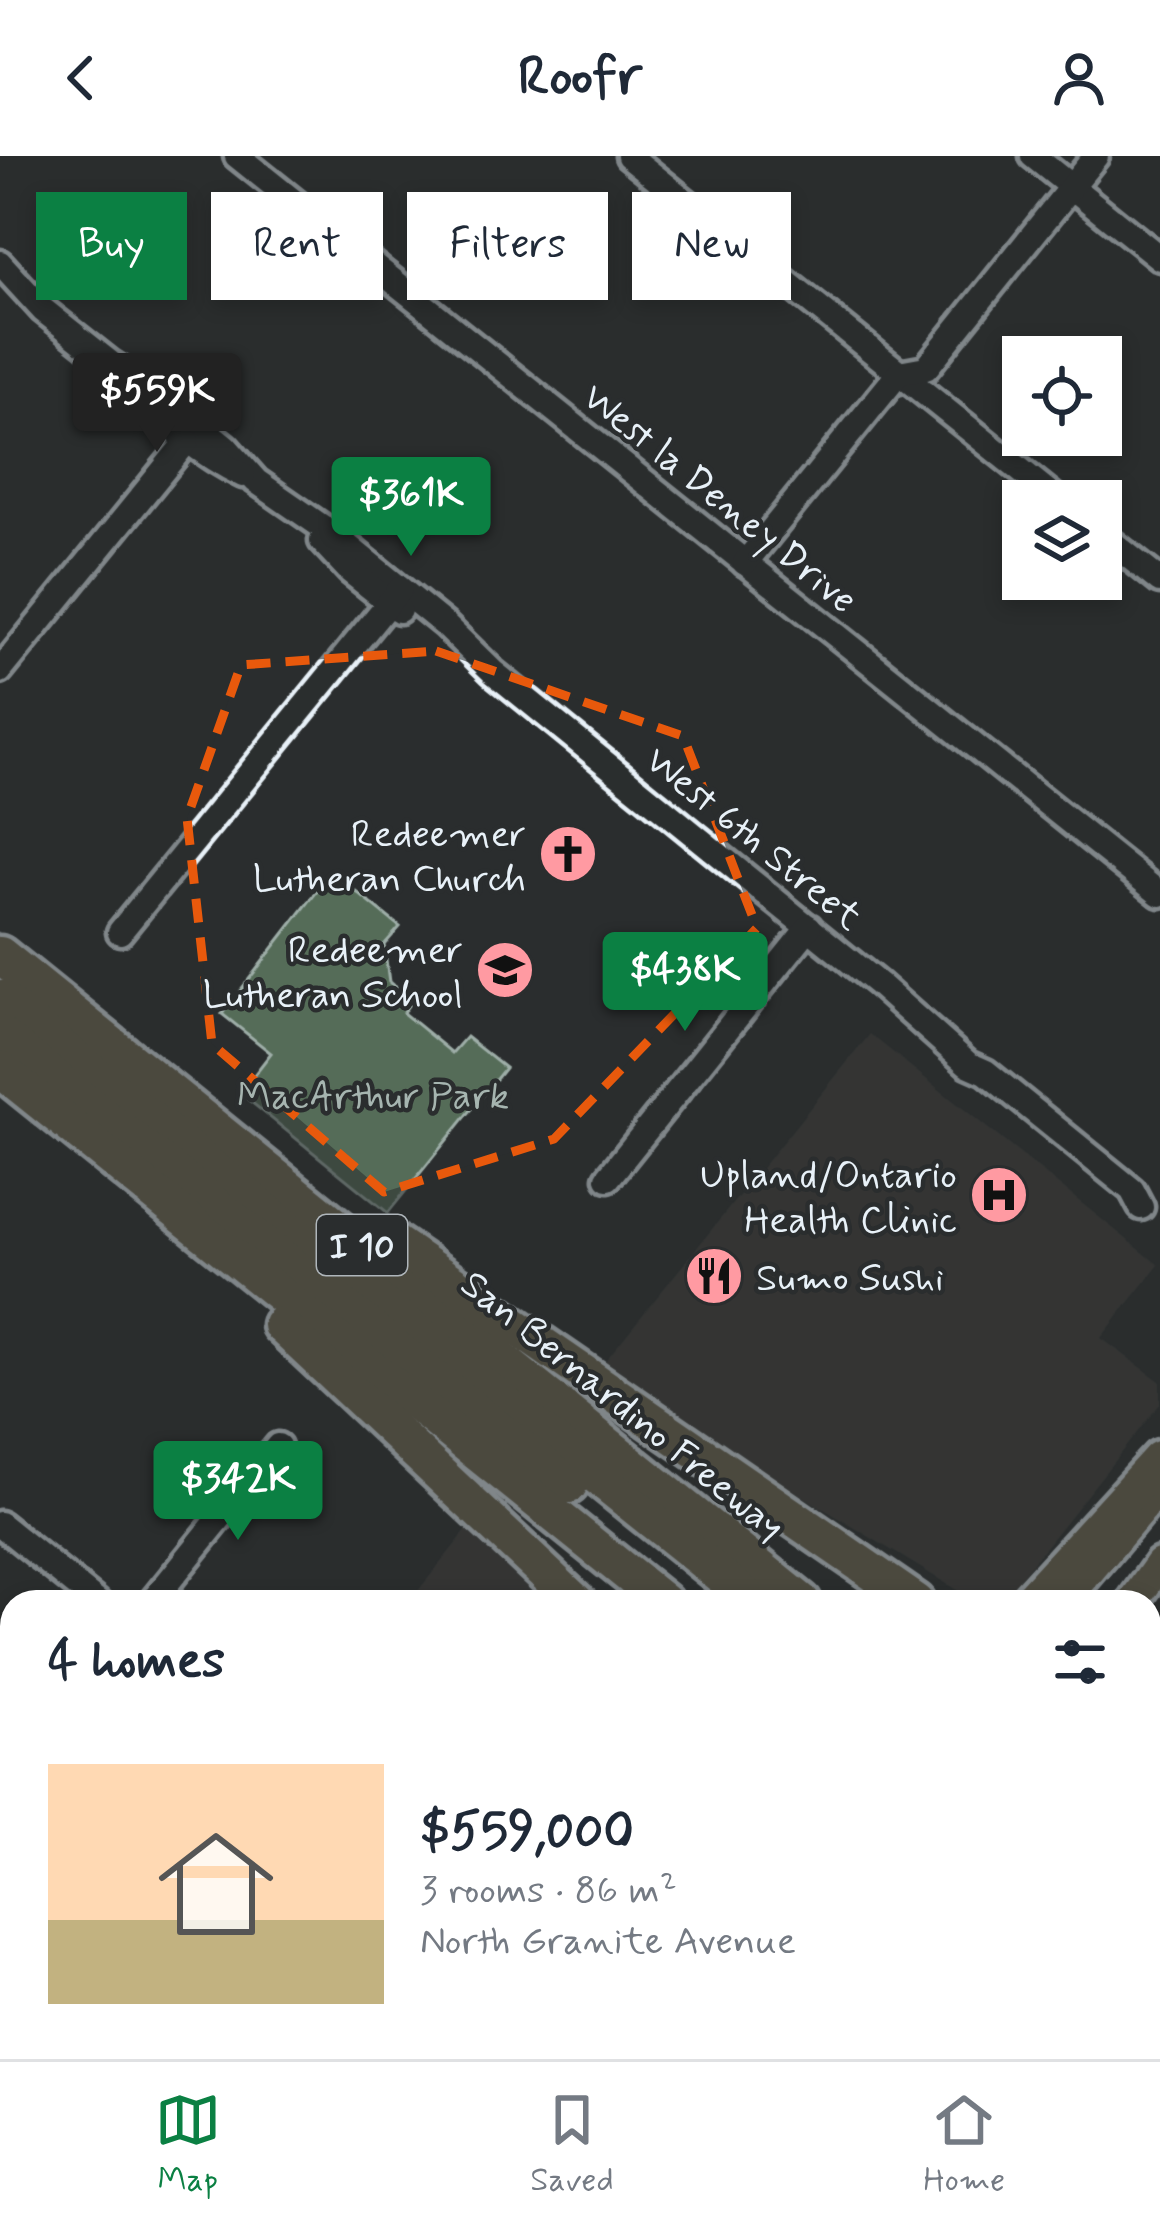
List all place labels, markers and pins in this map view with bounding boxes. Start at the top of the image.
pin: $559K [73,353,241,455]
pin: $361K [327,457,495,559]
place label: Redeemer Lutheran Church [253,810,526,906]
church icon: Redeemer Lutheran Church [537,823,599,885]
place label: Redeemer Lutheran School [203,926,463,1022]
pin: $438K [601,932,769,1034]
school or university icon: Redeemer Lutheran School [474,939,536,1001]
place label: Upland/Ontario Health Clinic [700,1151,957,1247]
hospital icon: Upland/Ontario Health Clinic [968,1164,1030,1226]
restaurant icon: Sumo Sushi [683,1245,745,1307]
place label: Sumo Sushi [756,1254,944,1305]
pin: $342K [154,1441,322,1543]

